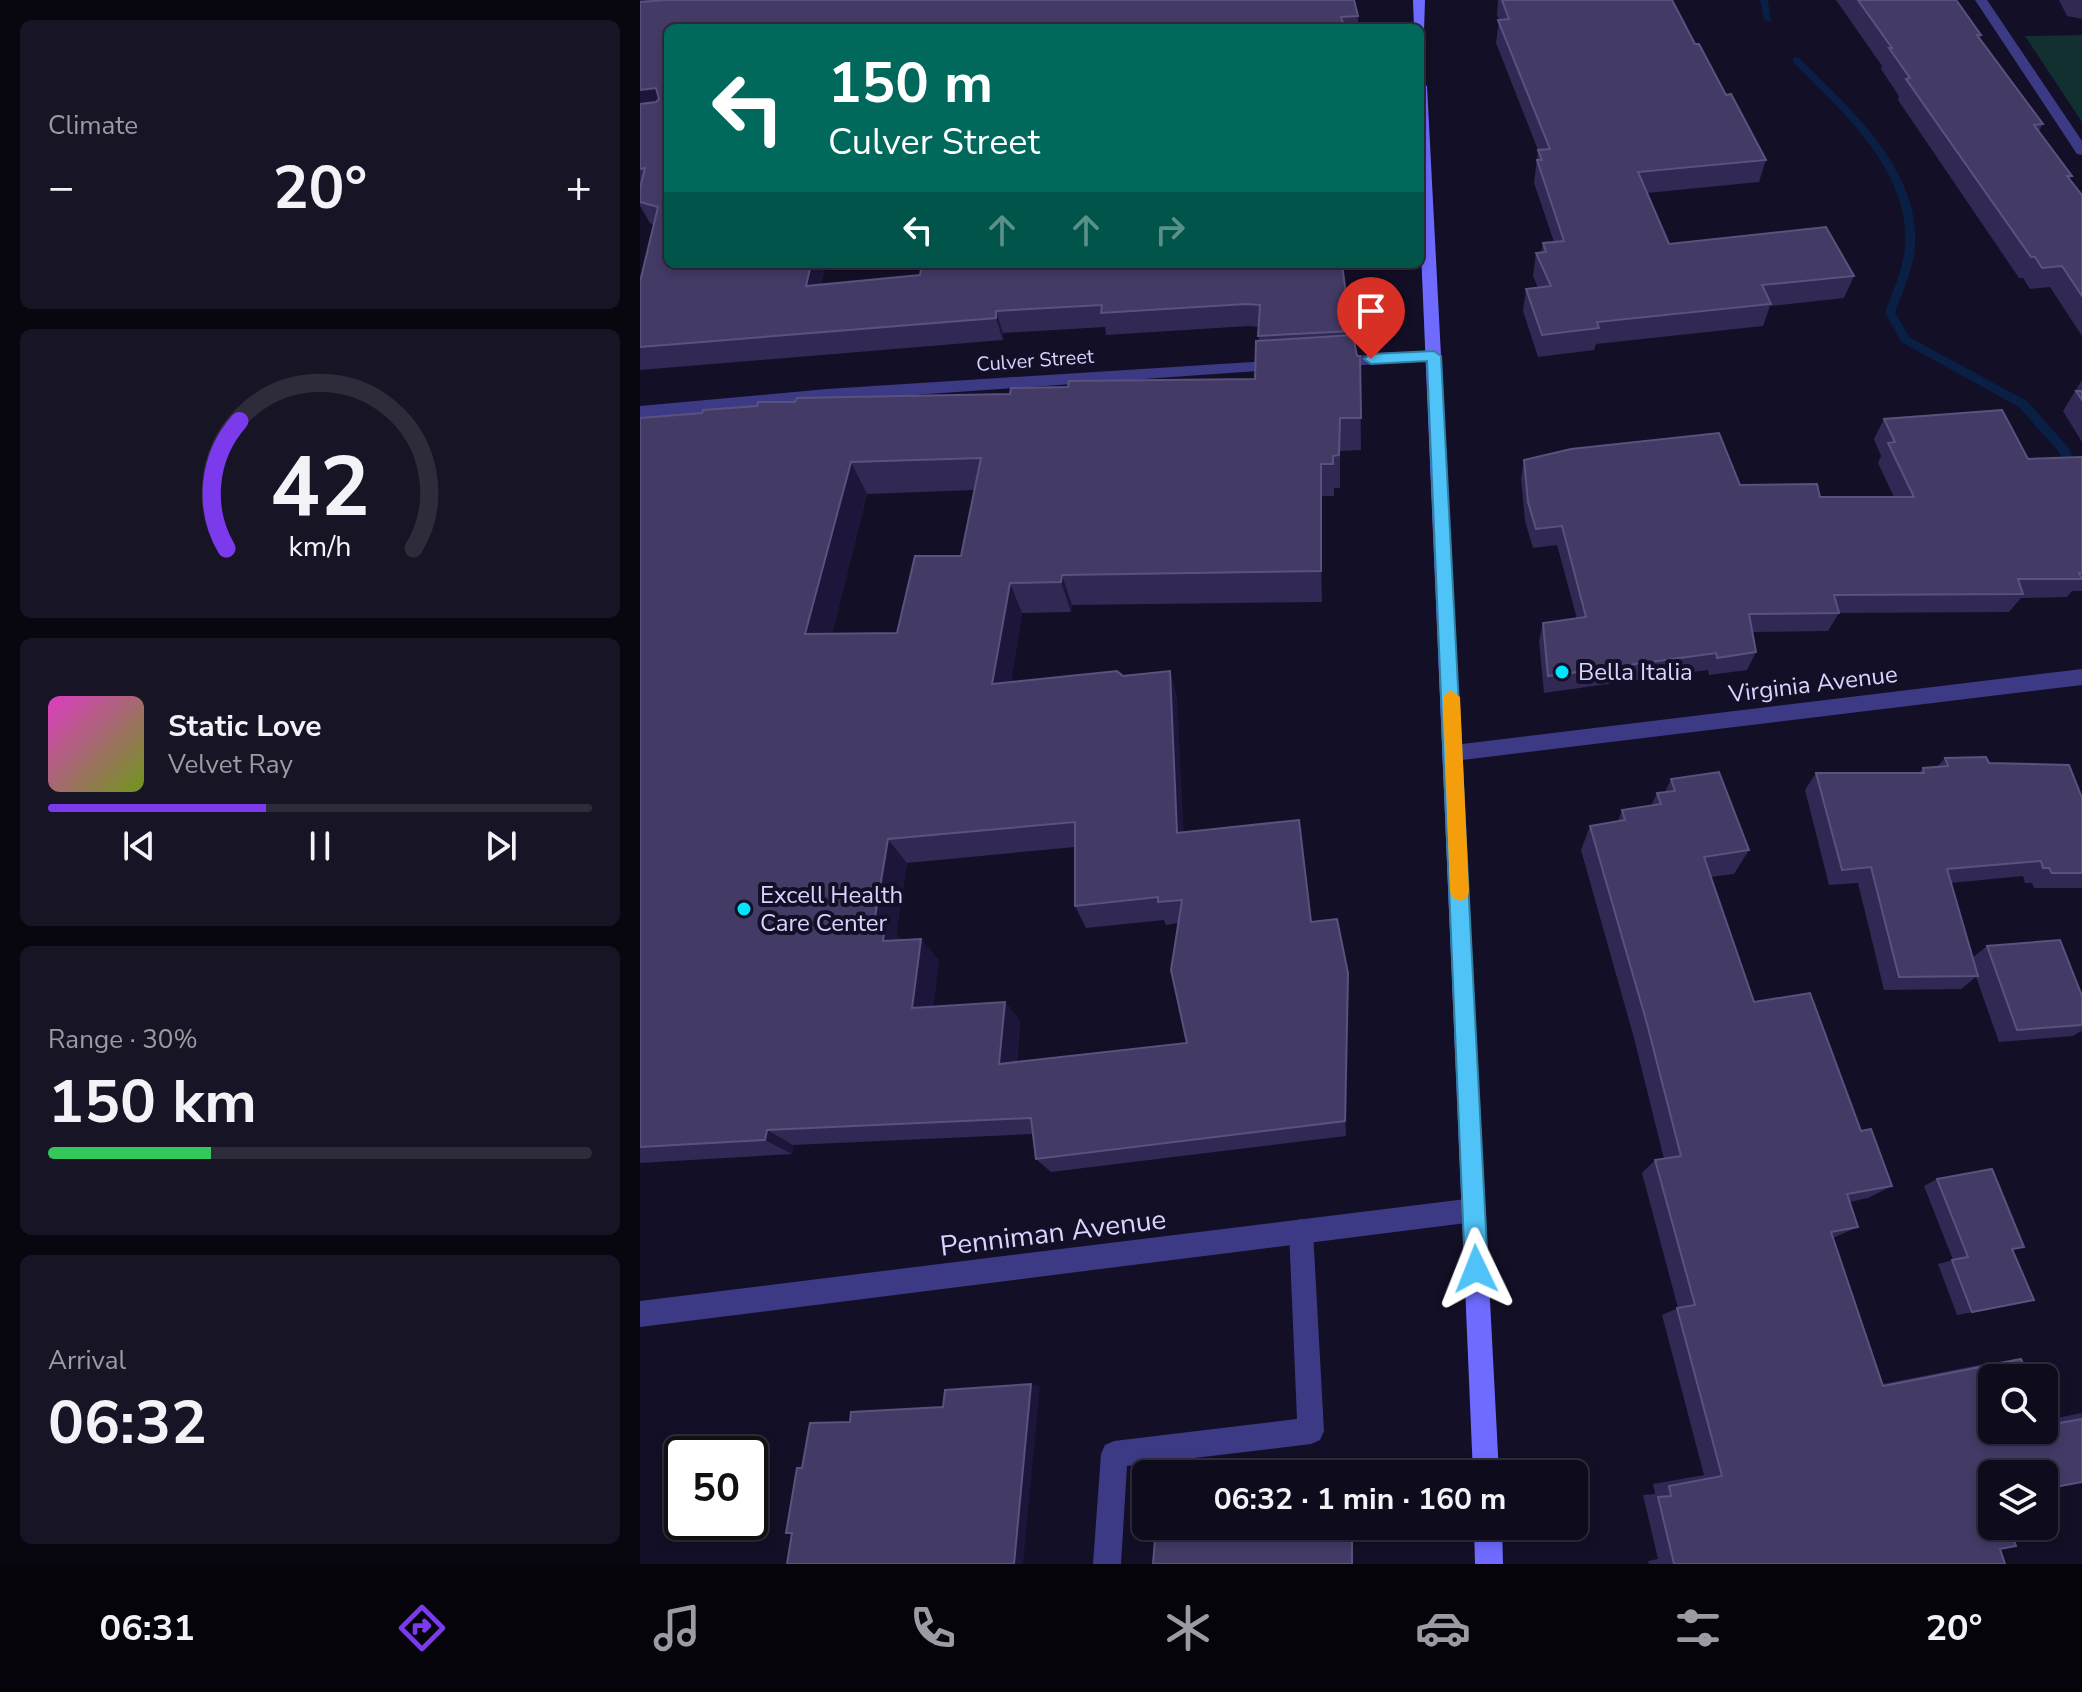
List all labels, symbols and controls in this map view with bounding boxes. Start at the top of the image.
text: 150 m [828,45,993,122]
icon: left [696,56,800,160]
text: Climate [48,108,138,143]
text: Culver Street [828,118,1040,167]
text: 20° [273,147,367,229]
text: − [48,158,74,218]
text: + [566,158,592,218]
icon: left [896,208,940,252]
icon: ahead [980,208,1024,252]
icon: ahead [1064,208,1108,252]
icon: right [1148,208,1192,252]
pin [1337,277,1405,359]
icon: arrive [1349,289,1393,333]
street label: Culver Street [975,343,1096,378]
text: 42 [270,431,370,544]
text: km/h [289,527,351,566]
place label: Bella Italia [1578,656,1693,688]
street label: Virginia Avenue [1726,658,1899,710]
marker: Bella Italia [1553,663,1571,681]
text: Static Love [168,706,322,747]
text: Velvet Ray [168,747,293,782]
icon: previous [117,824,161,868]
icon: pause [298,824,342,868]
icon: next [479,824,523,868]
place label: Excell Health Care Center [760,879,903,939]
marker: Excell Health Care Center [735,900,753,918]
text: Range · 30% [48,1022,198,1057]
text: 150 km [48,1061,257,1143]
street label: Penniman Avenue [938,1200,1168,1266]
position arrow [1434,1227,1518,1311]
text: Arrival [48,1343,126,1378]
map controls [1978,1364,2058,1540]
button: search [1978,1364,2058,1444]
text: 06:32 [48,1382,207,1464]
speed limit sign: 50 [664,1436,768,1540]
button: layers [1978,1460,2058,1540]
text: 06:32 · 1 min · 160 m [1214,1479,1506,1520]
icon: directions [394,1600,450,1656]
icon: music [649,1600,705,1656]
icon: phone [905,1600,961,1656]
icon: climate [1160,1600,1216,1656]
icon: car [1415,1600,1471,1656]
icon: filters [1670,1600,1726,1656]
text: 06:31 [100,1604,195,1653]
text: 20° [1925,1604,1982,1653]

